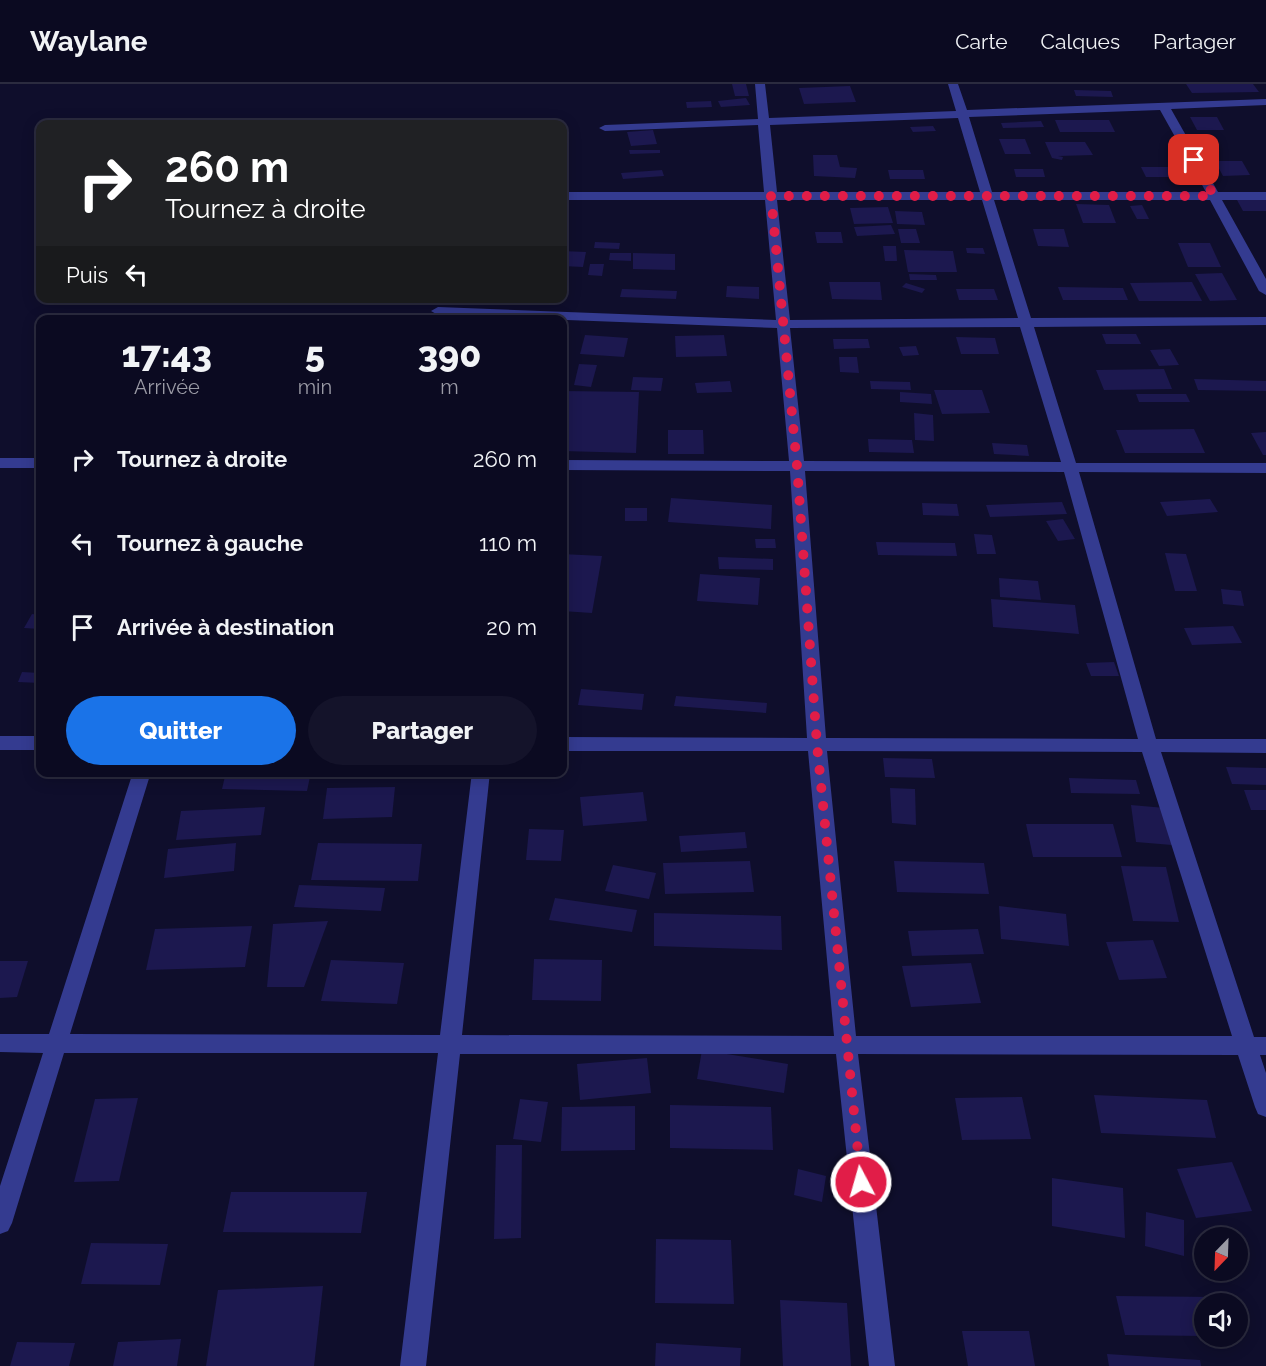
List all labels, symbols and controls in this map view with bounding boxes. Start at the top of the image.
text: Waylane [30,25,147,58]
text: Carte [955,29,1008,54]
text: Calques [1041,29,1120,54]
text: Partager [1153,29,1236,54]
pin [1168,134,1219,185]
text: 260 m [165,143,289,192]
icon: arrive [1177,143,1210,176]
icon: right [66,144,144,222]
text: Tournez à droite [165,193,366,224]
icon: left [120,258,153,291]
text: Puis [66,262,108,288]
text: 17:43 [122,333,212,375]
text: 5 [305,333,325,375]
text: 390 [418,333,481,375]
text: Arrivée [134,375,200,399]
text: min [298,375,332,399]
text: m [440,375,459,399]
icon: right [66,443,99,476]
text: Tournez à droite [117,446,287,472]
text: 260 m [473,446,537,472]
icon: left [66,527,99,560]
text: Tournez à gauche [117,530,303,556]
text: 110 m [479,530,537,556]
icon: arrive [66,611,99,644]
text: Arrivée à destination [117,614,334,640]
text: 20 m [486,614,537,640]
button: Quitter [66,696,296,765]
button: Partager [308,696,537,765]
position arrow [829,1150,893,1214]
north arrow [1194,1227,1248,1281]
map controls [1194,1227,1248,1347]
button: sound [1194,1293,1248,1347]

